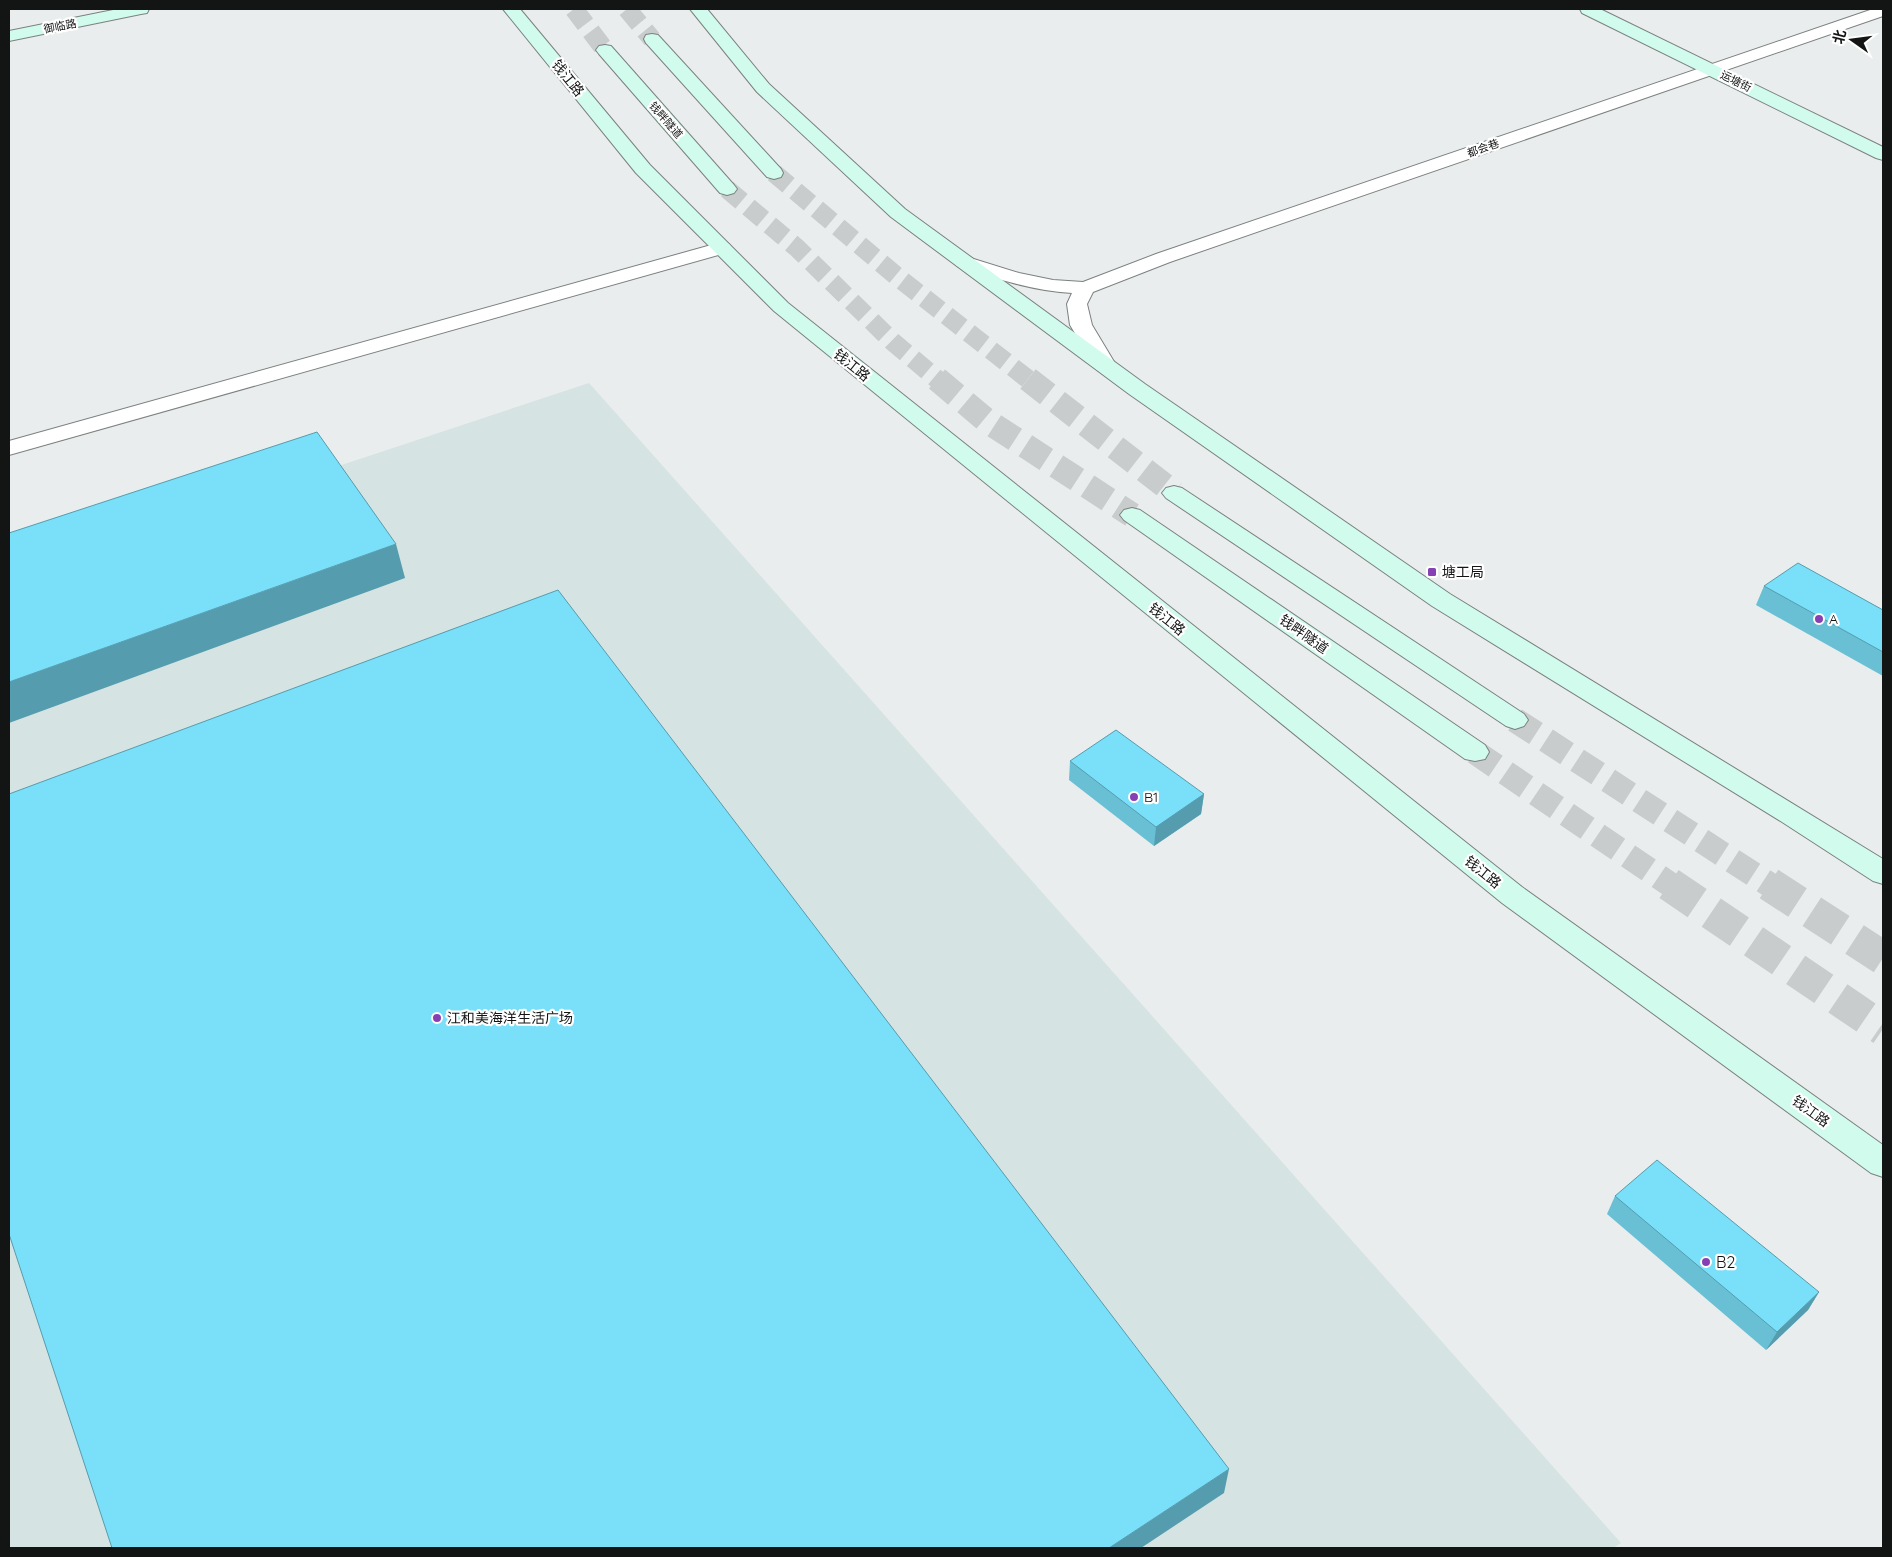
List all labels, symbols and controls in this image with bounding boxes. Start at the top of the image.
north arrow [1827,15,1877,65]
street label: 御临路 [41,16,78,36]
text: 北 [1829,28,1850,46]
street label: 钱江路 [548,56,588,100]
street label: 运塘街 [1718,67,1754,95]
street label: 钱畔隧道 [646,99,686,141]
street label: 都会巷 [1465,136,1501,160]
street label: 钱江路 [830,345,874,385]
place label: 塘工局 [1442,563,1484,581]
marker: 塘工局 [1426,566,1438,578]
street label: 钱江路 [1145,599,1189,639]
place label: A [1829,610,1838,628]
street label: 钱畔隧道 [1276,611,1332,657]
marker: A [1813,613,1825,625]
place label: B1 [1144,788,1158,806]
marker: B1 [1128,791,1140,803]
street label: 钱江路 [1461,852,1505,892]
place label: 江和美海洋生活广场 [447,1009,573,1027]
marker: 江和美海洋生活广场 [431,1012,443,1024]
street label: 钱江路 [1789,1091,1833,1131]
place label: B2 [1716,1252,1735,1272]
marker: B2 [1700,1256,1712,1268]

